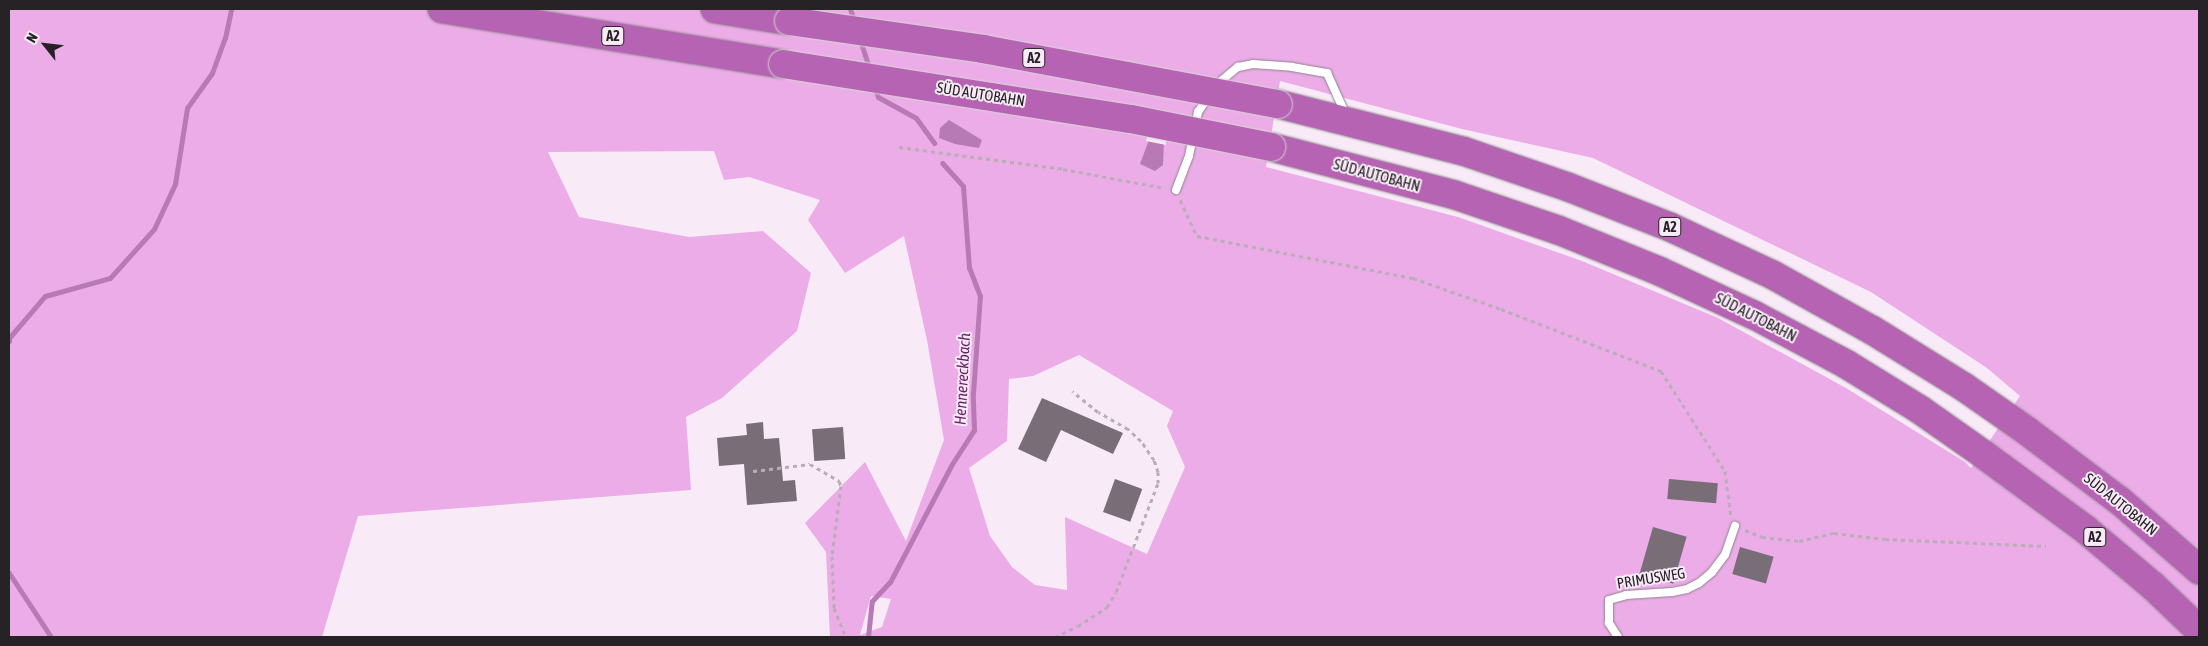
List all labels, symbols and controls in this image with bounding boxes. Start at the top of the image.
north arrow [20,20,70,70]
road number: A2 [600,24,626,48]
text: N [23,30,41,45]
road number: A2 [1022,46,1046,70]
street label: SÜD AUTOBAHN [936,78,1026,110]
street label: SÜD AUTOBAHN [1332,155,1422,195]
road number: A2 [1658,216,1682,238]
street label: SÜD AUTOBAHN [1712,289,1800,345]
water label: Hennereckbach [950,332,974,426]
street label: SÜD AUTOBAHN [2081,469,2161,539]
road number: A2 [2082,526,2108,548]
street label: PRIMUSWEG [1615,564,1687,592]

